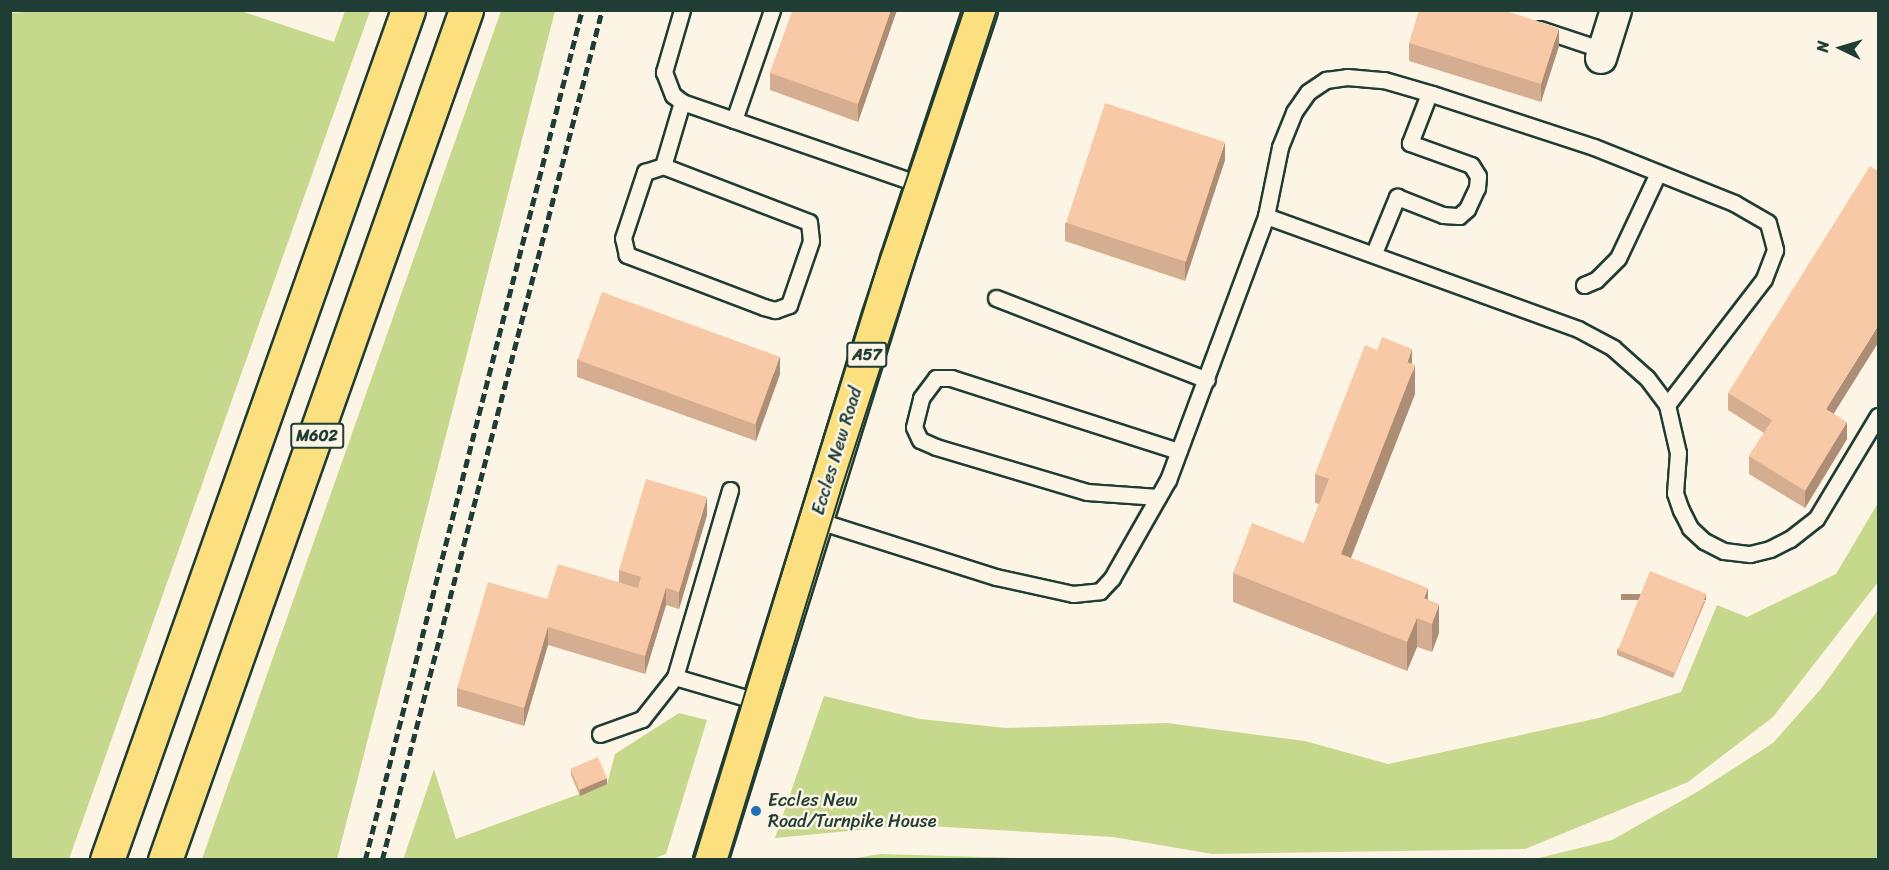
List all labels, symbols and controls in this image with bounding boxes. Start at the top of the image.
north arrow [1811,18,1871,78]
text: N [1808,40,1837,53]
road number: A57 [846,342,888,368]
street label: Eccles New Road [807,384,867,518]
road number: M602 [290,423,344,449]
place label: Eccles New Road/Turnpike House [768,790,937,832]
marker: Eccles New Road/Turnpike House [749,804,763,818]

